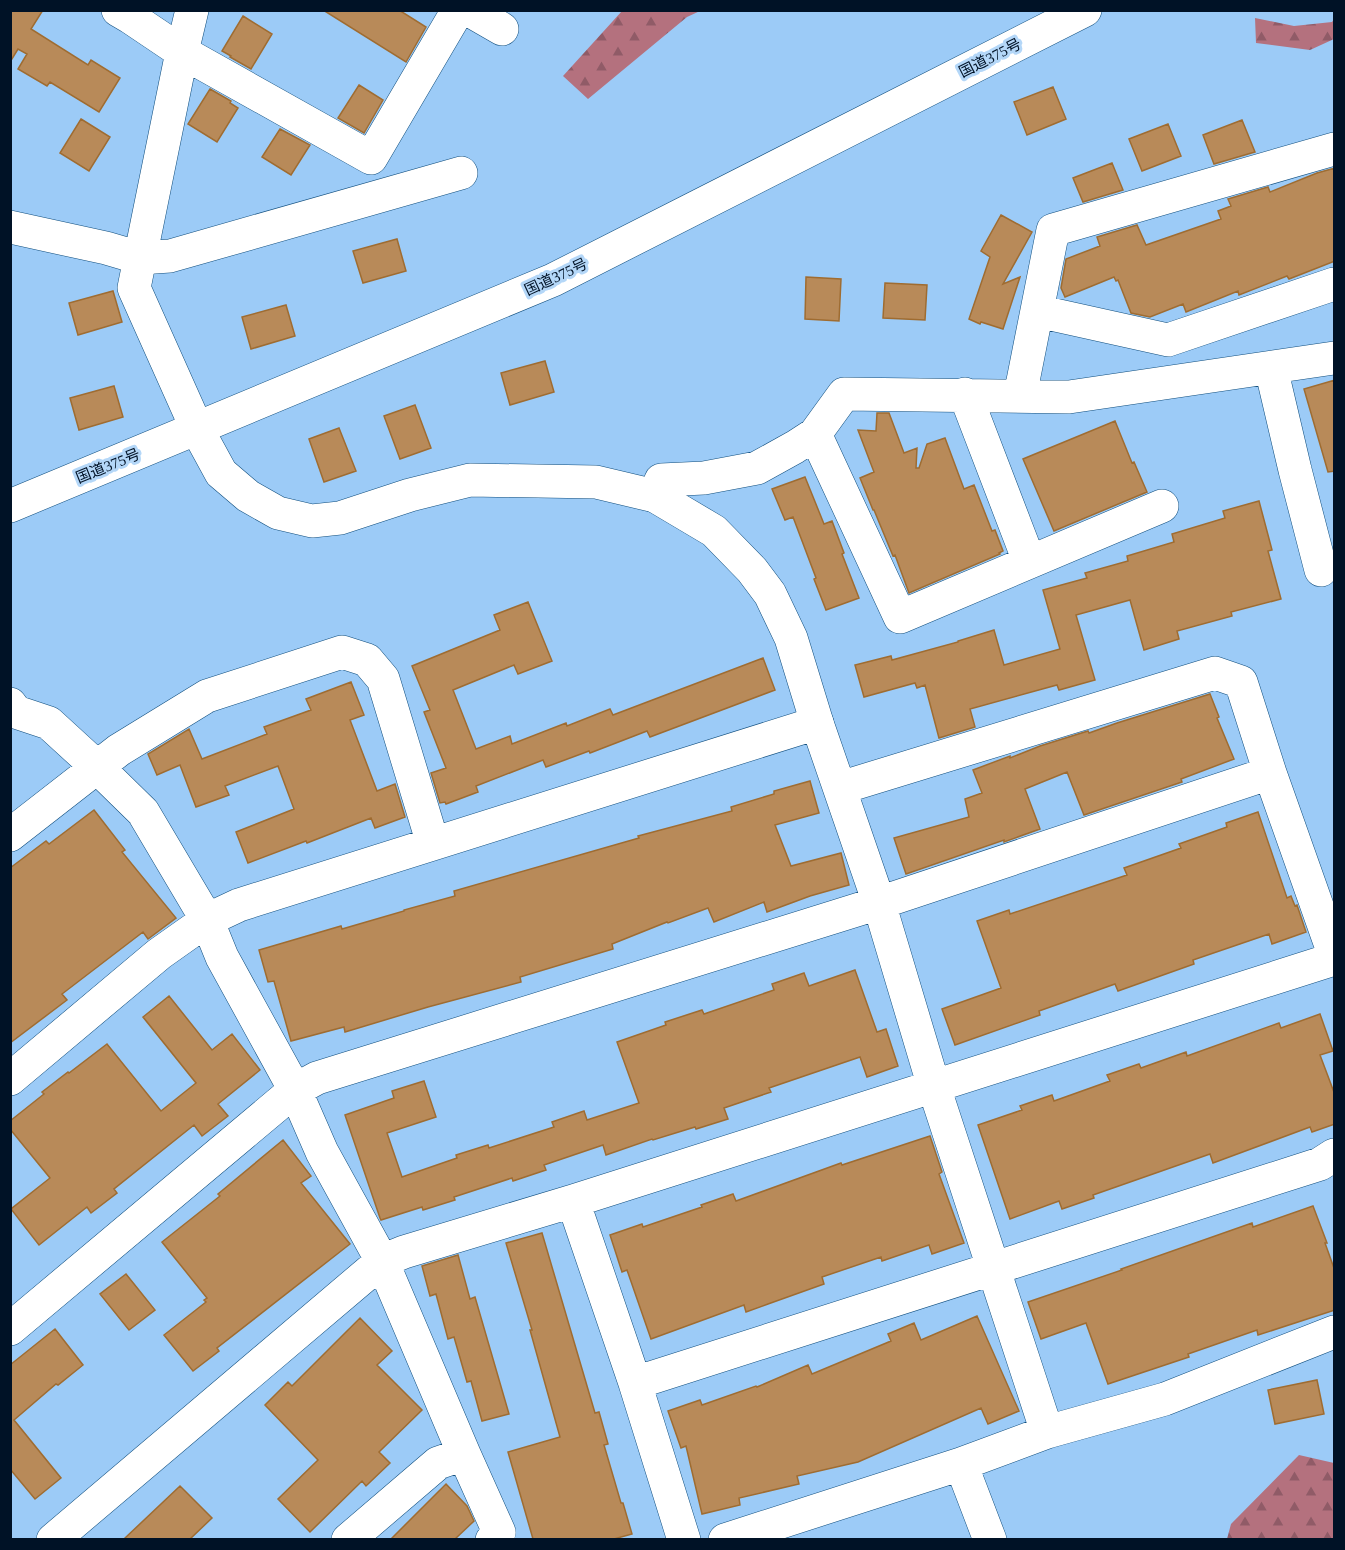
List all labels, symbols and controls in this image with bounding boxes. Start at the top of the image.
street label: 国道375号 [956,36,1024,80]
street label: 国道375号 [522,255,590,299]
street label: 国道375号 [74,446,142,486]

